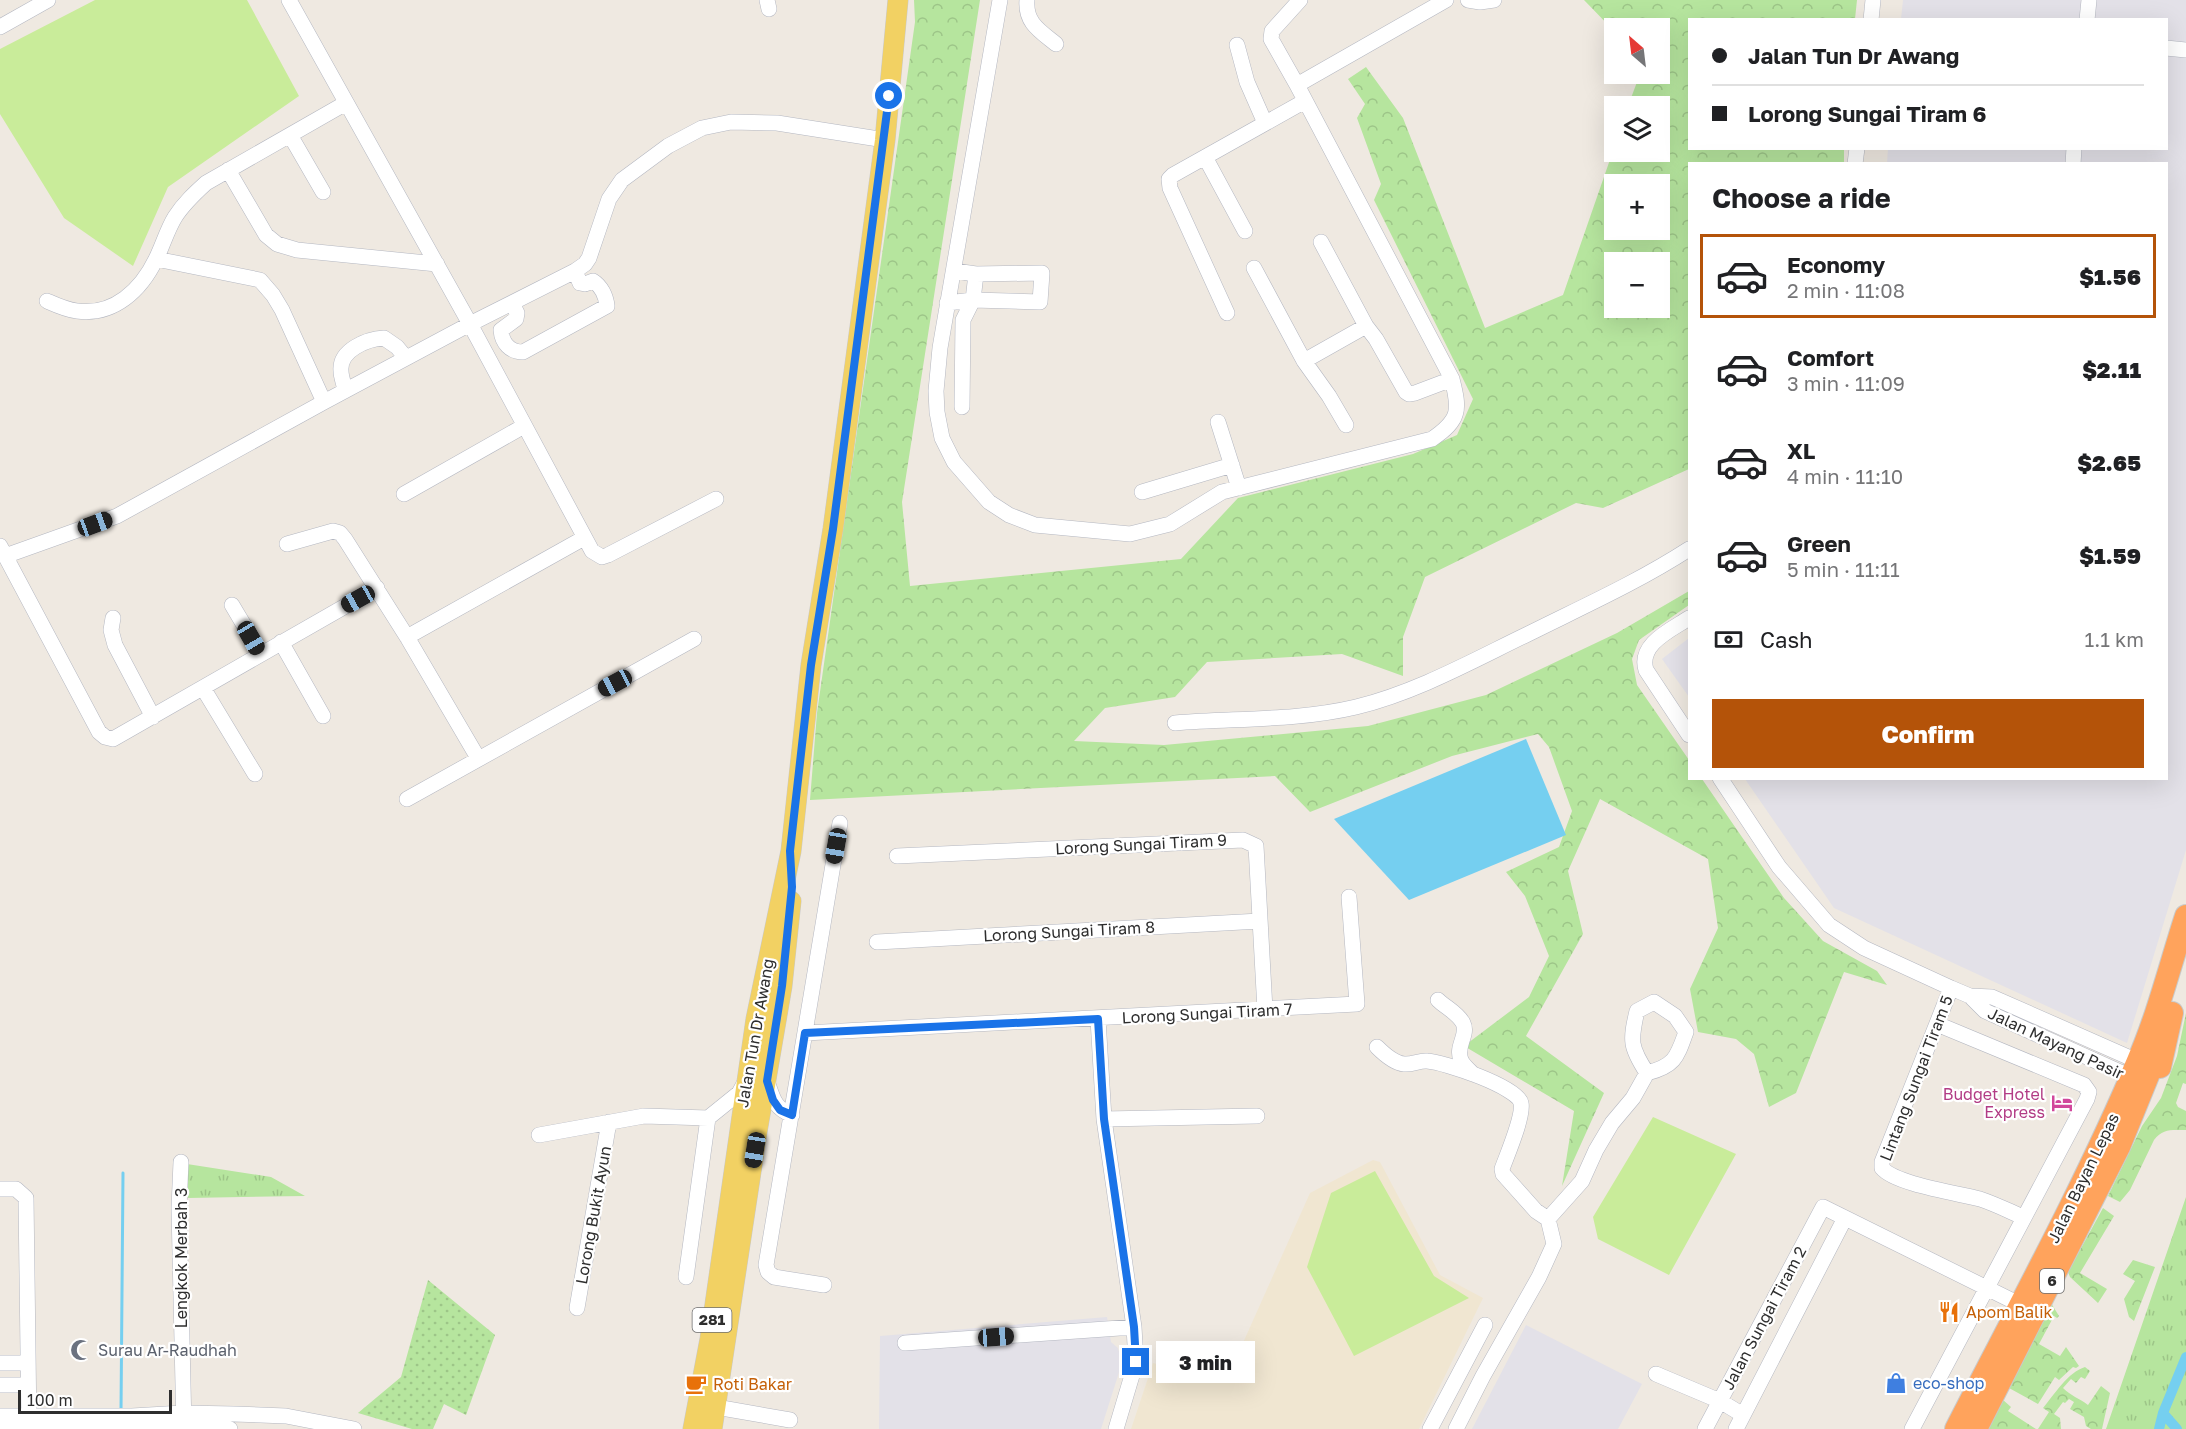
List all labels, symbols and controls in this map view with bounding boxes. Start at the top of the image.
north arrow [1604,18,1670,84]
map controls [1604,18,1670,318]
text: Jalan Tun Dr Awang [1748,42,1959,69]
route start [875,82,902,109]
button: layers [1604,96,1670,162]
text: Lorong Sungai Tiram 6 [1748,100,1987,127]
button: + [1604,174,1670,240]
text: Choose a ride [1712,182,1891,214]
icon: car [1715,249,1769,303]
text: Economy [1787,251,1885,278]
button: − [1604,252,1670,318]
text: $1.56 [2079,263,2141,290]
text: 2 min · 11:08 [1787,278,1905,302]
icon: car [1715,342,1769,396]
text: Comfort [1787,344,1874,371]
text: $2.11 [2082,356,2141,383]
text: 3 min · 11:09 [1787,371,1905,395]
icon: car [1715,435,1769,489]
text: XL [1787,437,1815,464]
text: $2.65 [2077,449,2141,476]
text: 4 min · 11:10 [1787,464,1903,488]
car [75,509,115,539]
icon: car [1715,528,1769,582]
text: Green [1787,530,1851,557]
text: $1.59 [2079,542,2141,569]
text: 5 min · 11:11 [1787,557,1900,581]
car [338,582,378,616]
car [234,618,268,658]
icon: cash [1712,623,1745,656]
text: Cash [1760,626,1813,653]
text: 1.1 km [2085,627,2144,651]
car [595,667,635,699]
button: Confirm [1712,699,2144,768]
car [824,827,848,865]
street label: Lorong Sungai Tiram 9 [1055,830,1227,858]
street label: Lorong Sungai Tiram 8 [983,917,1155,945]
street label: Jalan Tun Dr Awang [732,957,778,1109]
street label: Lintang Sungai Tiram 5 [1875,992,1957,1164]
street label: Lorong Sungai Tiram 7 [1121,999,1293,1027]
street label: Jalan Mayang Pasir [1985,1003,2127,1083]
place label: Budget Hotel Express [1943,1084,2045,1122]
hotel icon: Budget Hotel Express [2050,1091,2074,1115]
street label: Jalan Bayan Lepas [2043,1110,2123,1246]
car [743,1131,767,1169]
street label: Lorong Bukit Ayun [571,1144,615,1286]
street label: Lengkok Merbah 3 [171,1188,191,1328]
street label: Jalan Sungai Tiram 2 [1718,1243,1810,1393]
road number: 6 [2040,1269,2064,1293]
restaurant icon: Apom Balik [1937,1300,1961,1324]
place label: Apom Balik [1966,1302,2053,1322]
road number: 281 [692,1308,732,1332]
car [977,1327,1015,1347]
mosque icon: Surau Ar-Raudhah [69,1338,93,1362]
place label: Surau Ar-Raudhah [98,1340,237,1360]
callout: 3 min [1157,1341,1256,1383]
route end [1122,1348,1149,1375]
text: 3 min [1179,1350,1232,1374]
shop icon: eco-shop [1884,1371,1908,1395]
cafe icon: Roti Bakar [684,1372,708,1396]
place label: eco-shop [1913,1373,1985,1393]
place label: Roti Bakar [713,1374,792,1394]
scale bar [18,1387,172,1414]
text: 100 m [27,1390,73,1410]

